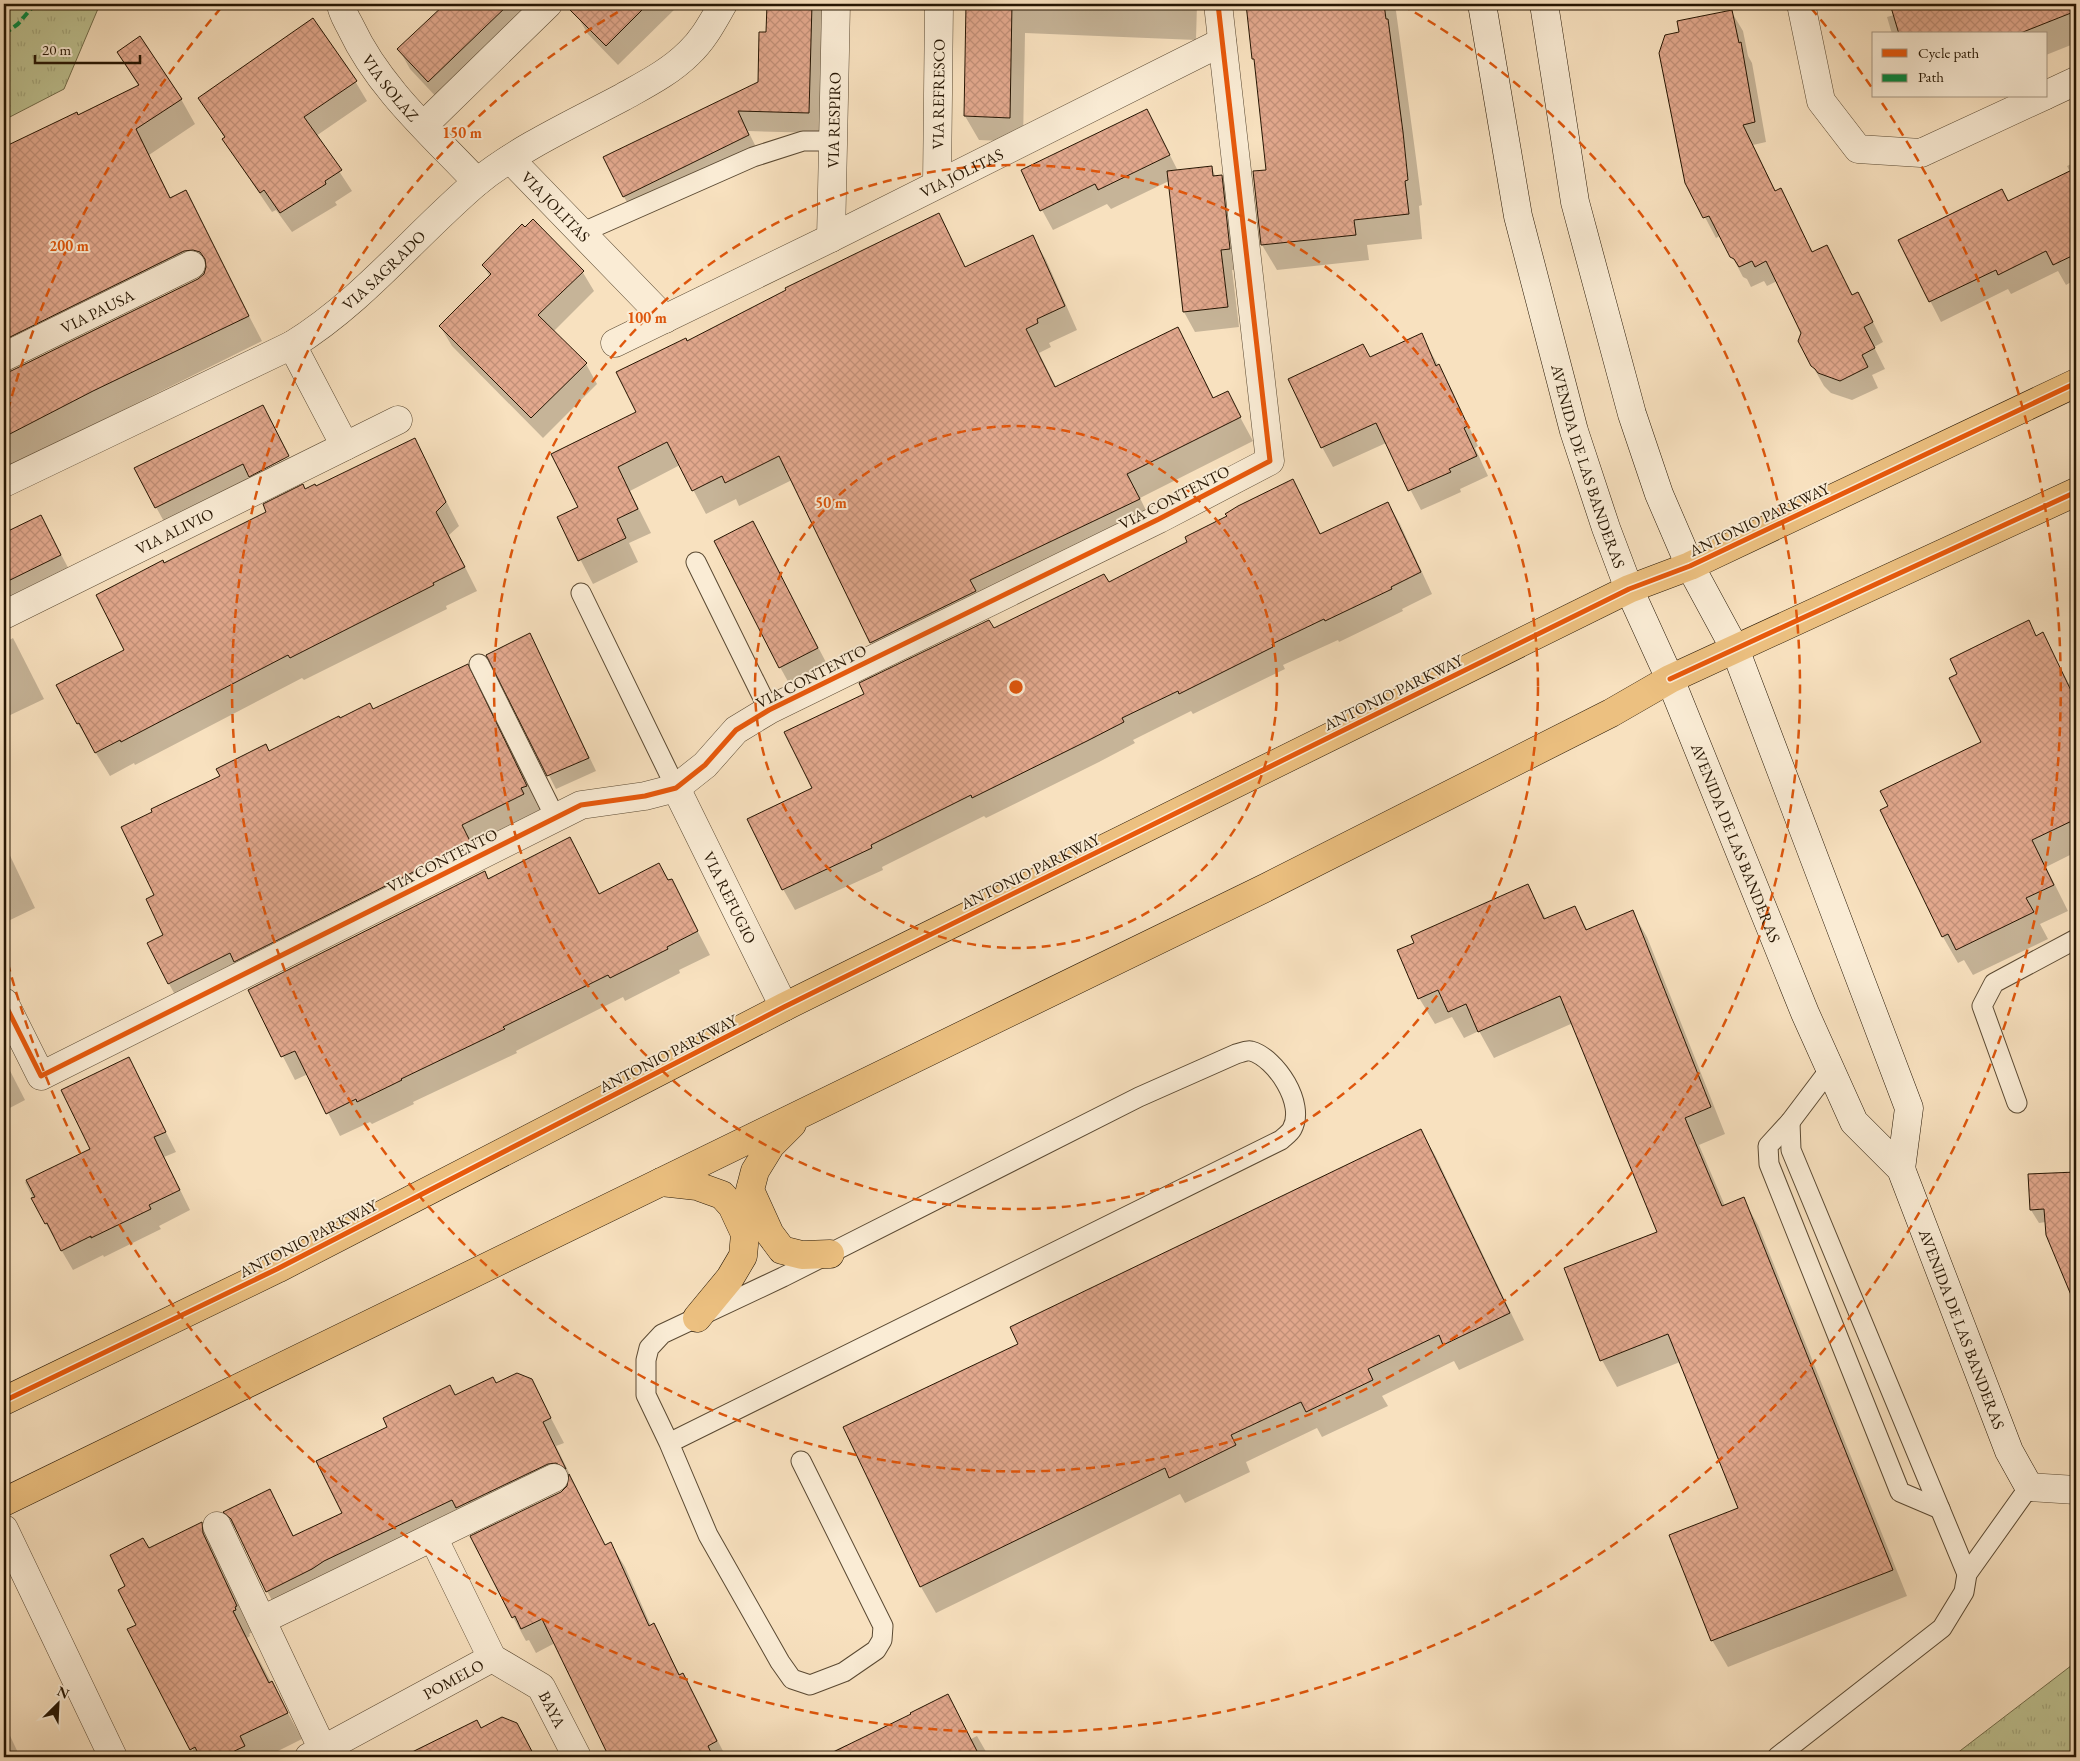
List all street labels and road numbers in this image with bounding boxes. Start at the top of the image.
street label: VIA REFRESCO [927,39,950,149]
street label: VIA SOLAZ [357,50,424,126]
street label: VIA RESPIRO [822,72,846,168]
street label: VIA JOLITAS [916,143,1007,203]
street label: VIA JOLITAS [516,167,595,247]
street label: VIA SAGRADO [338,226,430,315]
street label: VIA PAUSA [57,284,139,338]
street label: AVENIDA DE LAS BANDERAS [1546,361,1630,571]
street label: VIA CONTENTO [1115,460,1233,534]
street label: ANTONIO PARKWAY [1685,477,1833,562]
street label: VIA ALIVIO [132,503,217,559]
street label: VIA CONTENTO [752,639,870,713]
street label: ANTONIO PARKWAY [1319,649,1467,736]
street label: AVENIDA DE LAS BANDERAS [1686,739,1785,946]
street label: VIA CONTENTO [383,823,501,897]
street label: ANTONIO PARKWAY [956,828,1104,915]
street label: VIA REFUGIO [698,848,761,947]
street label: ANTONIO PARKWAY [595,1009,742,1098]
street label: ANTONIO PARKWAY [235,1194,382,1283]
street label: AVENIDA DE LAS BANDERAS [1914,1225,2010,1432]
street label: POMELO [419,1654,488,1704]
street label: BAYA [534,1687,571,1732]

